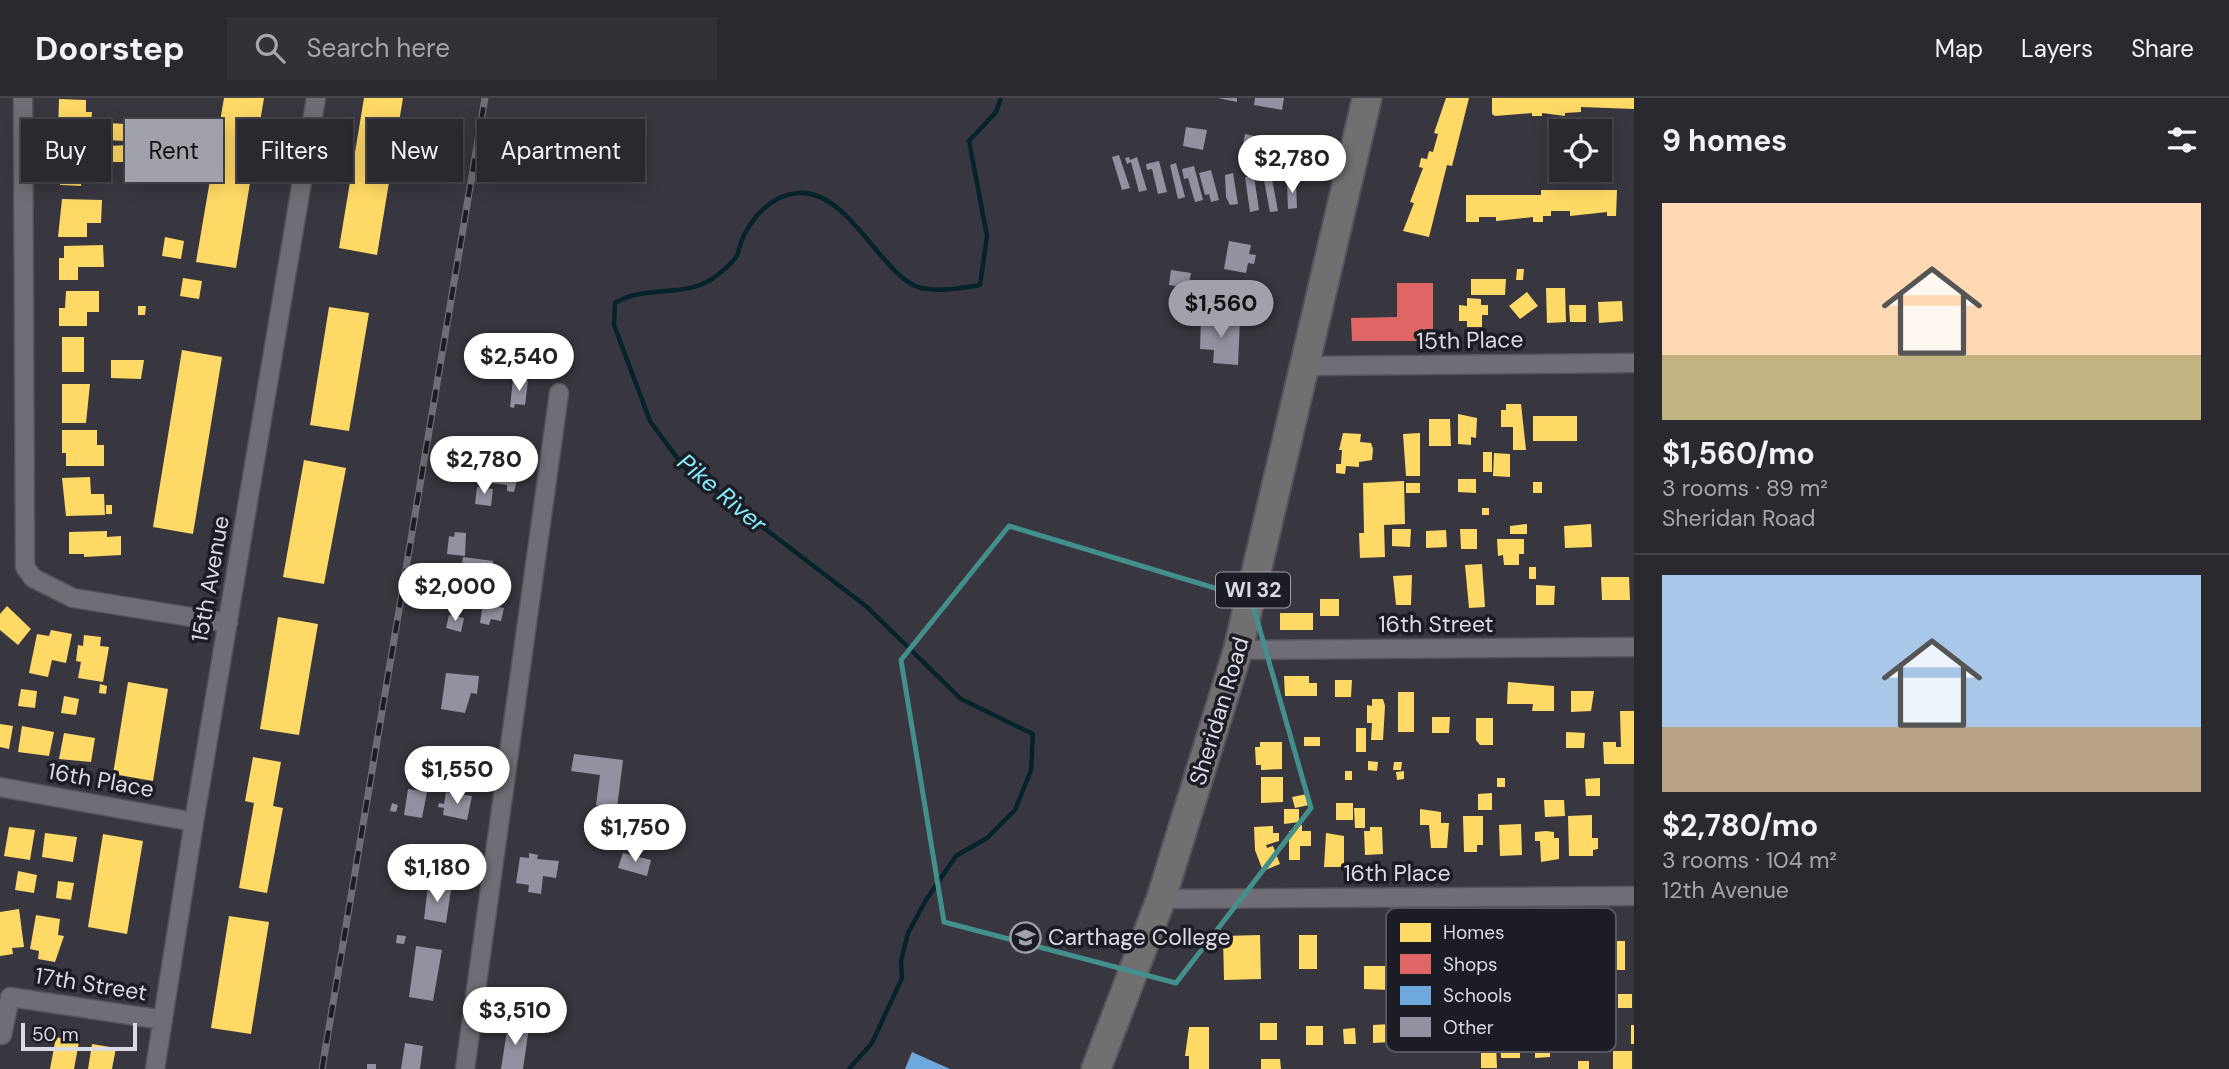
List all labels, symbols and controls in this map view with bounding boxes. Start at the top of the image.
search box [227,17,717,80]
text: Doorstep [35,27,185,70]
icon: search [251,29,289,67]
text: Search here [307,31,450,65]
text: Map [1935,33,1983,64]
text: Layers [2021,33,2093,64]
text: Share [2131,33,2194,64]
chip: Buy [21,119,111,182]
chip: Rent [125,119,223,182]
chip: Filters [237,119,353,182]
chip: New [367,119,463,182]
chip: Apartment [477,119,645,182]
map controls [1549,119,1612,182]
button: locate [1549,119,1612,182]
text: 9 homes [1662,121,1787,160]
icon: filters [2163,121,2201,159]
pin: $2,780 [1235,136,1349,195]
text: $2,780 [1254,143,1330,173]
icon: home [1869,248,1995,374]
pin: $1,560 [1164,280,1278,340]
text: $1,560 [1184,288,1258,318]
street label: 15th Place [1416,324,1524,356]
pin: $2,540 [462,334,576,393]
text: $2,540 [480,341,558,371]
text: $1,560/mo [1662,434,1815,473]
pin: $2,780 [427,436,541,496]
text: $2,780 [446,444,522,474]
water label: Pike River [671,446,774,540]
text: 3 rooms · 89 m² [1662,473,1828,503]
text: Sheridan Road [1662,503,1815,533]
street label: 15th Avenue [184,513,236,645]
pin: $2,000 [398,564,512,623]
text: $2,000 [414,571,496,601]
road number: WI 32 [1216,573,1290,608]
street label: 16th Street [1378,609,1494,639]
icon: home [1869,620,1995,746]
street label: Sheridan Road [1182,633,1256,789]
pin: $1,550 [400,746,514,806]
text: $1,550 [421,754,493,784]
street label: 16th Place [46,756,156,804]
pin: $1,750 [578,804,692,864]
text: $2,780/mo [1662,806,1818,845]
text: $1,750 [600,812,670,842]
pin: $1,180 [380,844,494,904]
text: 3 rooms · 104 m² [1662,845,1837,875]
text: $1,180 [403,852,471,882]
street label: 16th Place [1343,858,1451,888]
text: 12th Avenue [1662,875,1789,905]
legend [1386,908,1616,1052]
school or university icon: Carthage College [1008,920,1042,954]
text: Homes [1443,920,1504,945]
place label: Carthage College [1048,922,1231,952]
text: Shops [1443,952,1498,977]
street label: 17th Street [33,960,149,1008]
text: Schools [1443,983,1512,1008]
pin: $3,510 [458,988,572,1047]
text: $3,510 [479,995,551,1025]
text: Other [1443,1015,1494,1040]
scale bar [21,1020,136,1052]
text: 50 m [32,1022,79,1047]

